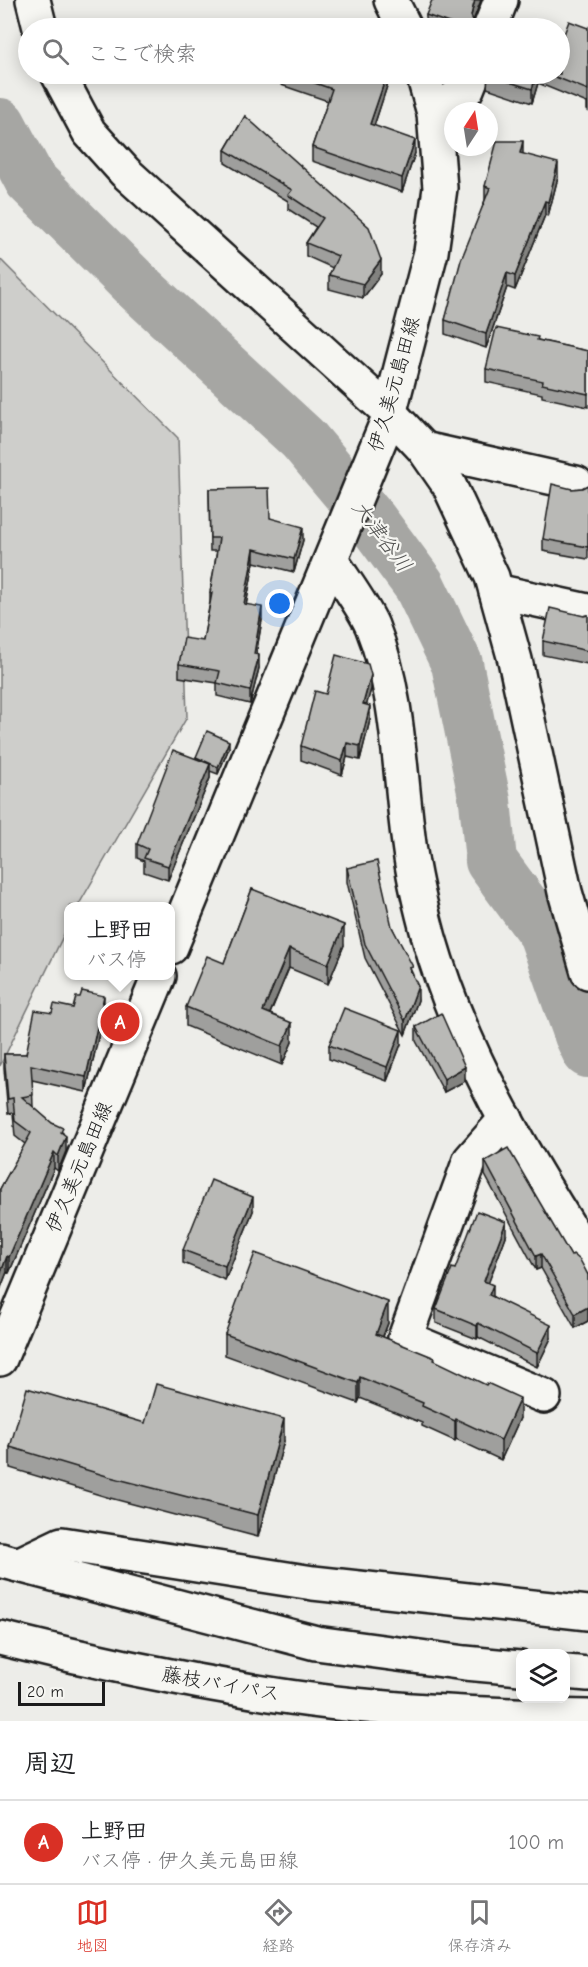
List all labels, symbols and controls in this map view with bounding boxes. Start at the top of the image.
search box [18,18,570,84]
icon: search [39,35,72,68]
text: ここで検索 [87,41,197,67]
north arrow [444,102,498,156]
street label: 伊久美元島田線 [364,314,424,454]
water label: 大津谷川 [347,495,417,577]
your location [265,589,294,618]
popup [64,902,175,980]
text: 上野田 [86,917,153,943]
text: バス停 [86,948,146,971]
pin: A [100,1000,140,1044]
street label: 伊久美元島田線 [41,1098,117,1236]
map controls [516,1649,570,1703]
button: layers [516,1649,570,1703]
street label: 藤枝バイパス [160,1662,282,1706]
scale bar [18,1679,105,1706]
text: 20 m [27,1683,64,1701]
text: 周辺 [24,1749,76,1779]
text: 上野田 [81,1818,147,1844]
text: A [38,1831,49,1854]
text: 100 m [509,1831,564,1854]
text: バス停 · 伊久美元島田線 [81,1849,298,1872]
tab: 地図 [76,1896,109,1956]
tab: 経路 [262,1896,295,1956]
tab: 保存済み [448,1896,512,1956]

